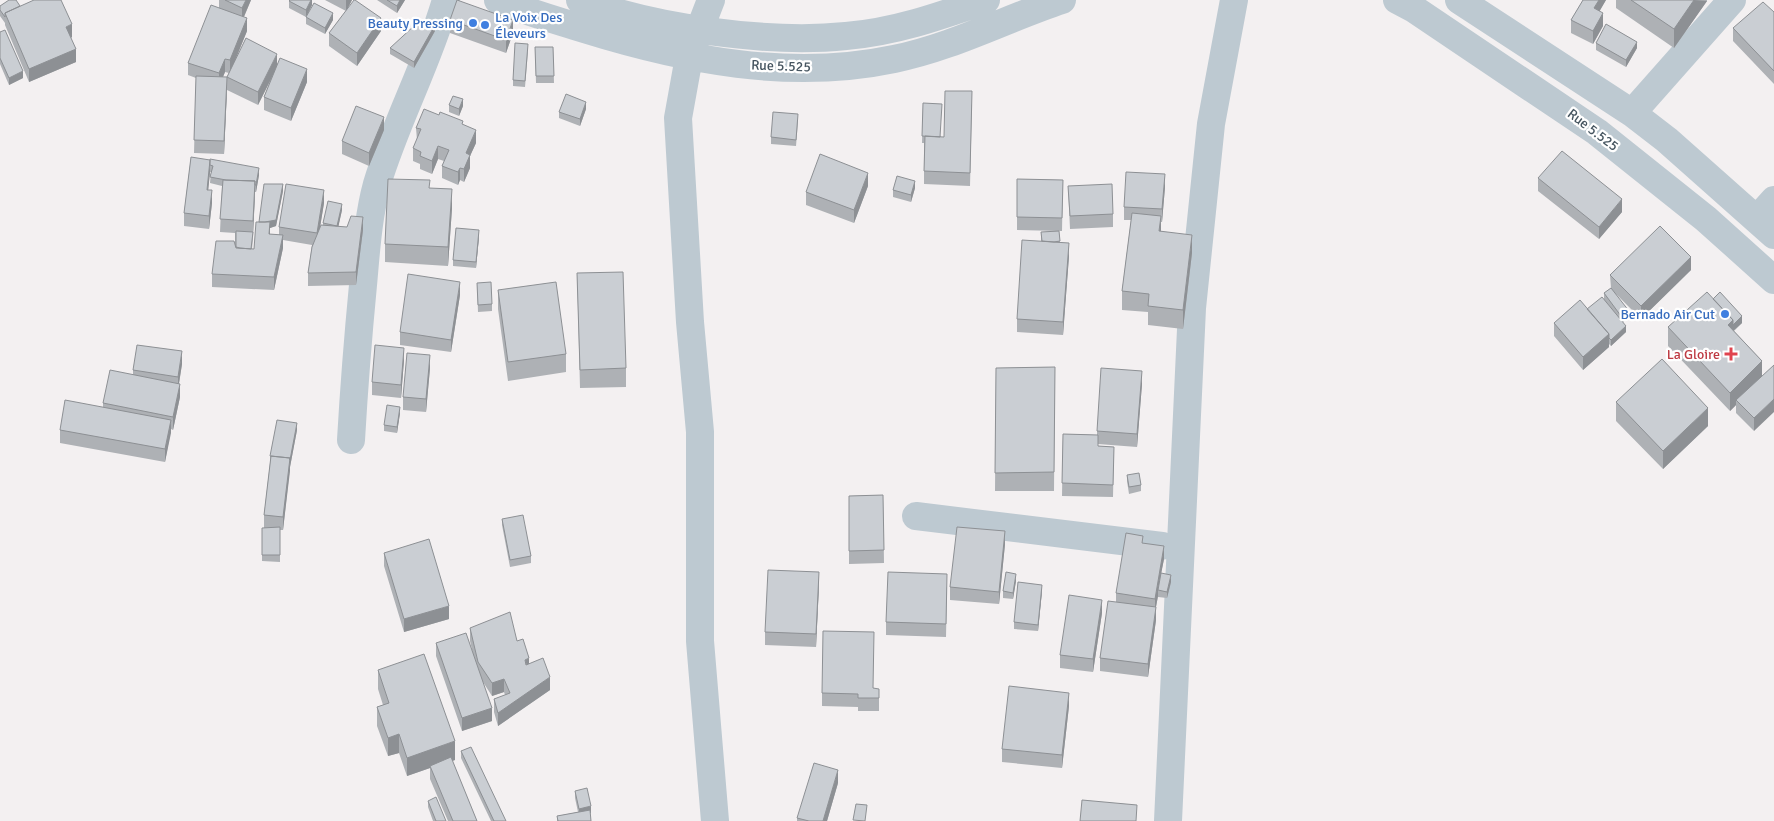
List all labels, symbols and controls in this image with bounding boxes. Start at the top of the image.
place label: La Voix Des Éleveurs [495,9,562,42]
place label: Beauty Pressing [367,15,463,32]
marker: Beauty Pressing [467,17,479,29]
marker: La Voix Des Éleveurs [479,19,491,31]
street label: Rue 5.525 [751,56,811,76]
street label: Rue 5.525 [1564,105,1622,155]
place label: Bernado Air Cut [1620,306,1715,323]
marker: Bernado Air Cut [1719,308,1731,320]
place label: La Gloire [1667,346,1720,363]
marker: La Gloire [1724,347,1738,361]

